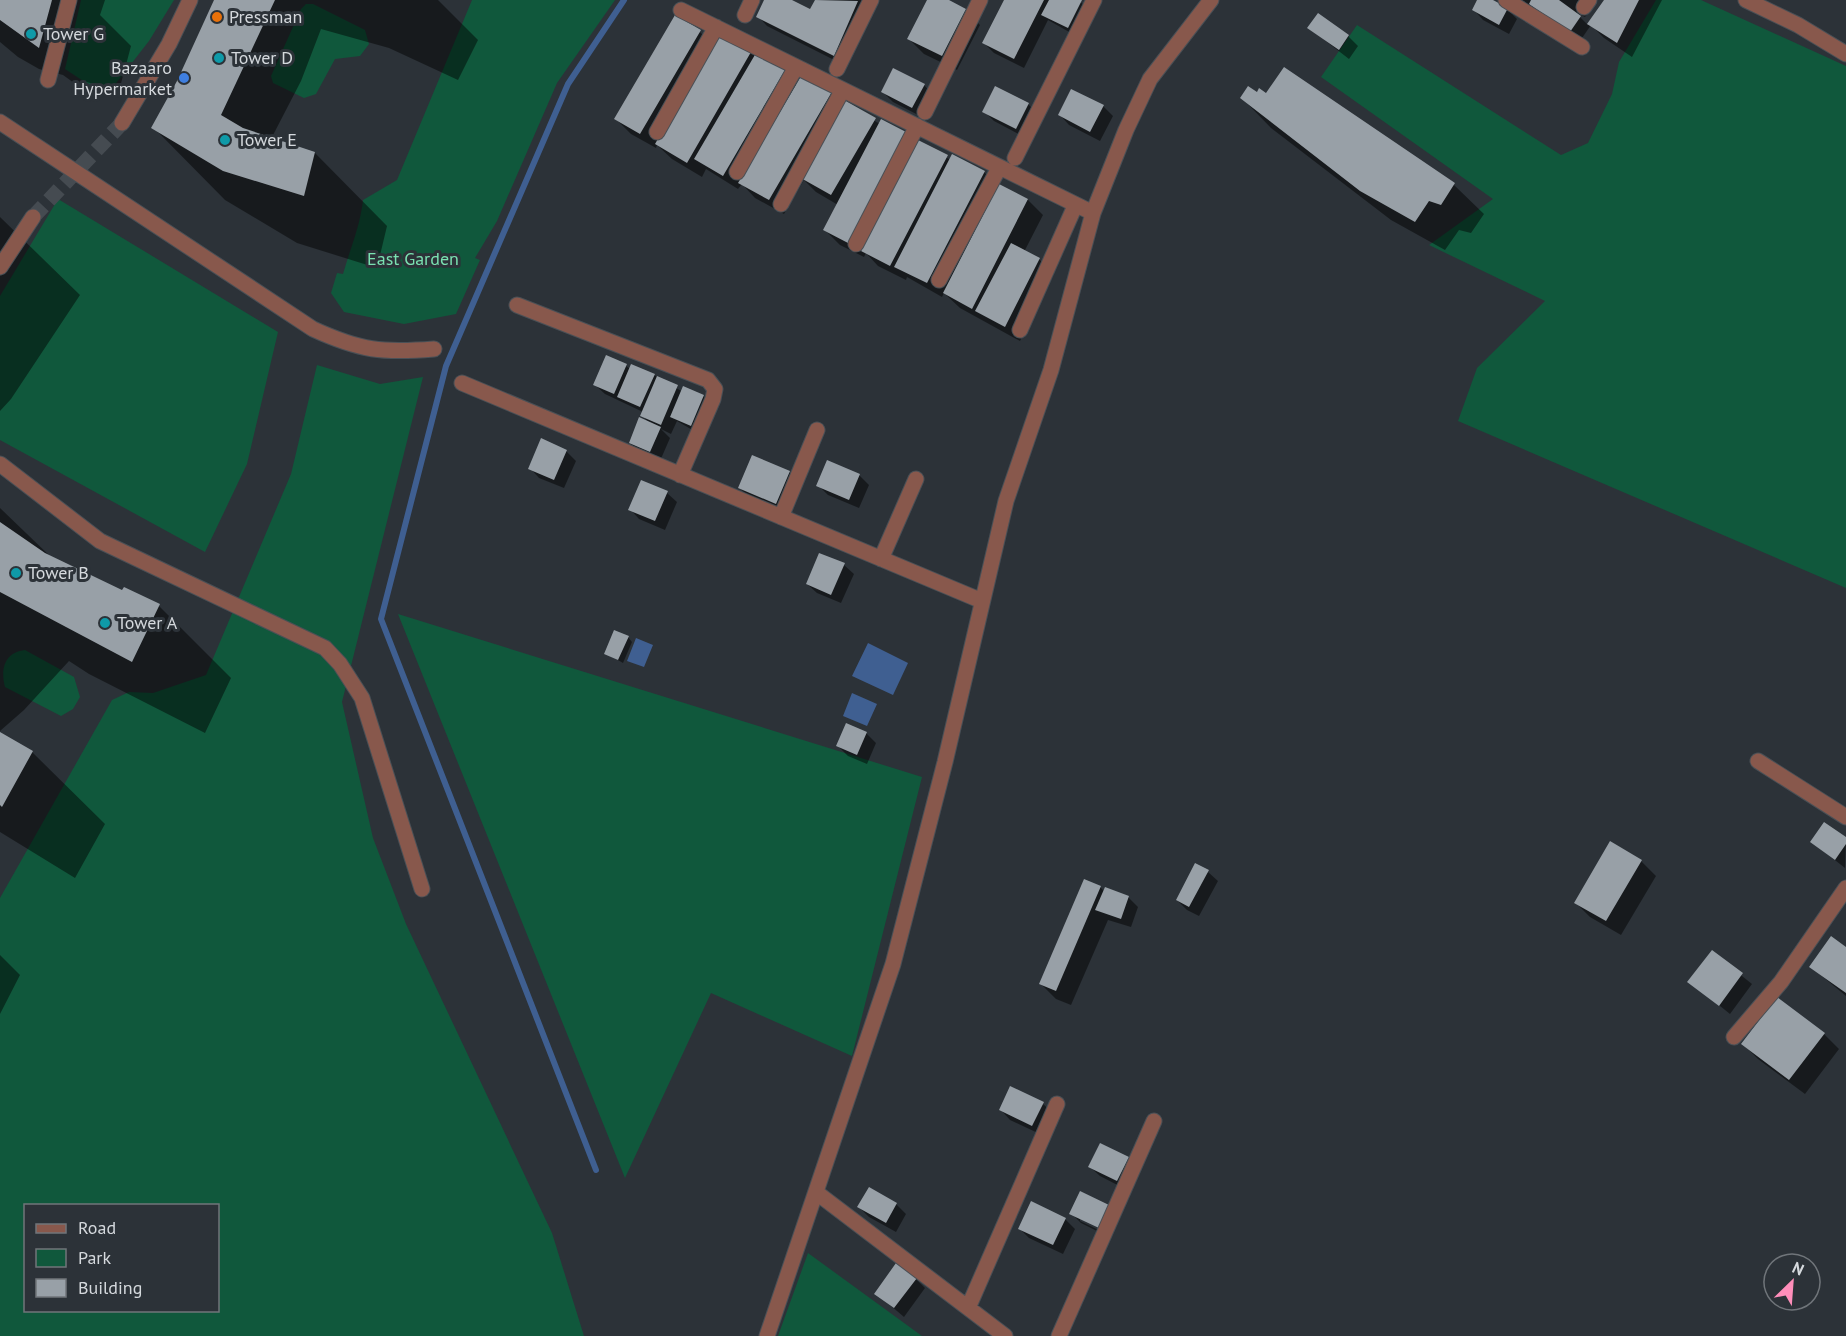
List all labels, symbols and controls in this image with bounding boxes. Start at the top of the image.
place label: Pressman [229,5,302,28]
marker: Pressman [210,10,224,24]
place label: Tower G [43,22,104,45]
marker: Tower G [24,27,38,41]
place label: Tower D [231,46,293,69]
marker: Tower D [212,51,226,65]
place label: Bazaaro Hypermarket [73,56,172,100]
marker: Bazaaro Hypermarket [177,71,191,85]
place label: Tower E [237,128,297,151]
marker: Tower E [218,133,232,147]
park label: East Garden [367,247,459,270]
place label: Tower B [28,561,89,584]
marker: Tower B [9,566,23,580]
place label: Tower A [117,611,178,634]
marker: Tower A [98,616,112,630]
legend [24,1204,219,1312]
text: Road [78,1216,116,1239]
text: Park [78,1246,111,1269]
north arrow [1762,1252,1822,1312]
text: N [1789,1257,1807,1280]
text: Building [78,1276,142,1299]

